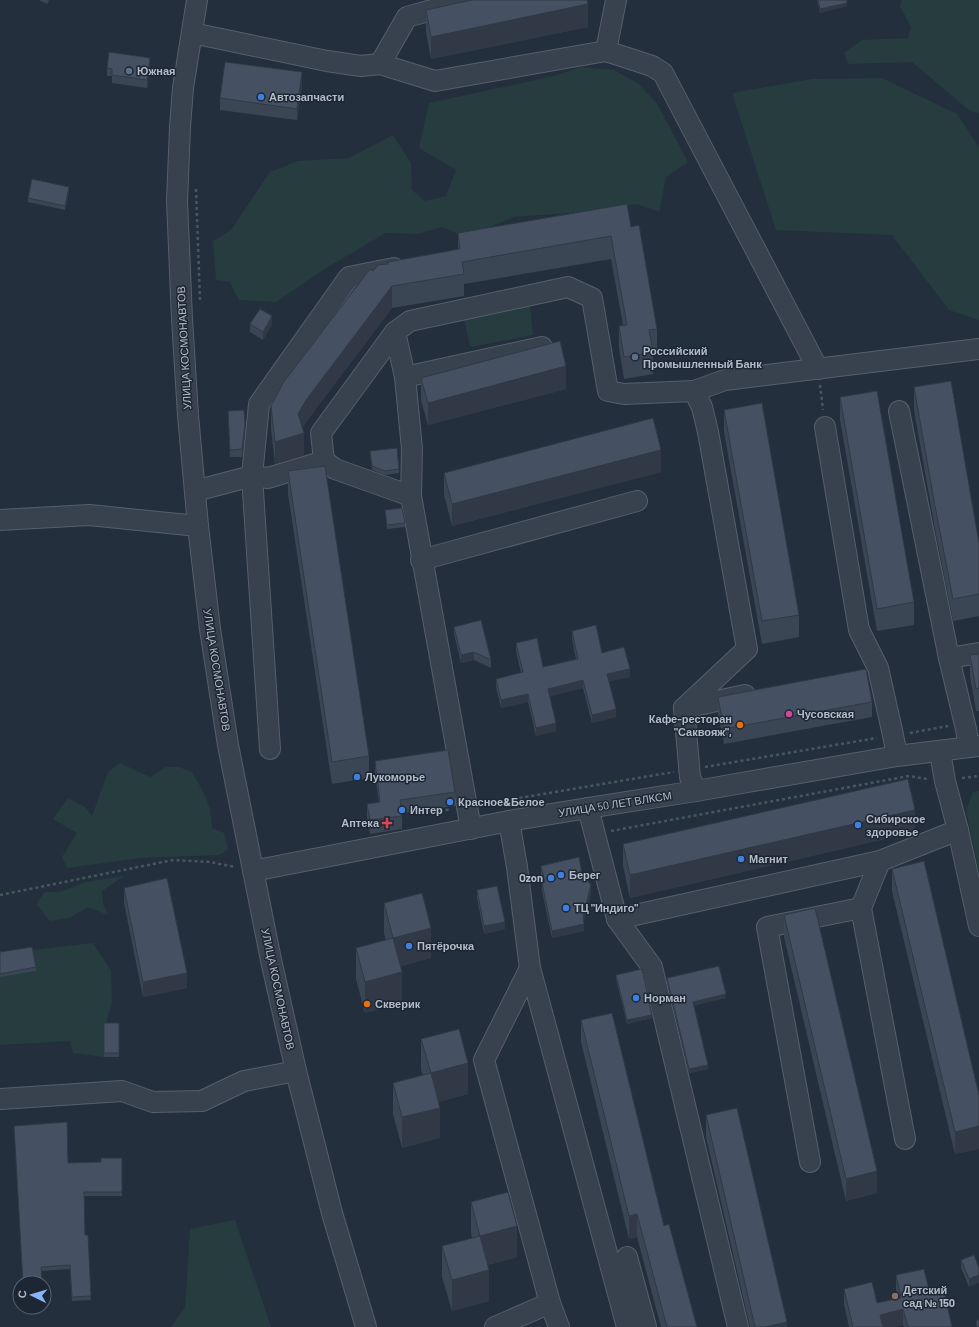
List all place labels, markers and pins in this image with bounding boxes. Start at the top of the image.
place label: Южная [137,64,175,77]
marker: Южная [124,66,134,76]
place label: Автозапчасти [269,90,344,103]
marker: Автозапчасти [256,92,266,102]
place label: Российский Промышленный Банк [643,344,762,370]
marker: Российский Промышленный Банк [630,352,640,362]
place label: Чусовская [797,707,854,720]
marker: Чусовская [784,709,794,719]
place label: Кафе-ресторан "Саквояж", [649,712,732,738]
marker: Кафе-ресторан "Саквояж", [735,720,745,730]
place label: Лукоморье [365,770,425,783]
marker: Лукоморье [352,772,362,782]
place label: Красное&Белое [458,795,545,808]
marker: Красное&Белое [445,797,455,807]
place label: Интер [410,803,443,816]
marker: Интер [397,805,407,815]
place label: Сибирское здоровье [866,812,925,838]
place label: Аптека [341,816,380,829]
marker: Аптека [382,818,392,828]
marker: Сибирское здоровье [853,820,863,830]
place label: Магнит [749,852,788,865]
marker: Магнит [736,854,746,864]
place label: Берег [569,868,601,881]
marker: Берег [556,870,566,880]
place label: Ozon [519,871,543,884]
marker: Ozon [546,873,556,883]
place label: ТЦ "Индиго" [574,901,638,914]
marker: ТЦ "Индиго" [561,903,571,913]
place label: Пятёрочка [417,939,475,952]
marker: Пятёрочка [404,941,414,951]
place label: Норман [644,991,686,1004]
marker: Норман [631,993,641,1003]
place label: Скверик [375,997,421,1010]
marker: Скверик [362,999,372,1009]
place label: Детский сад № 150 [903,1283,955,1309]
marker: Детский сад № 150 [890,1291,900,1301]

